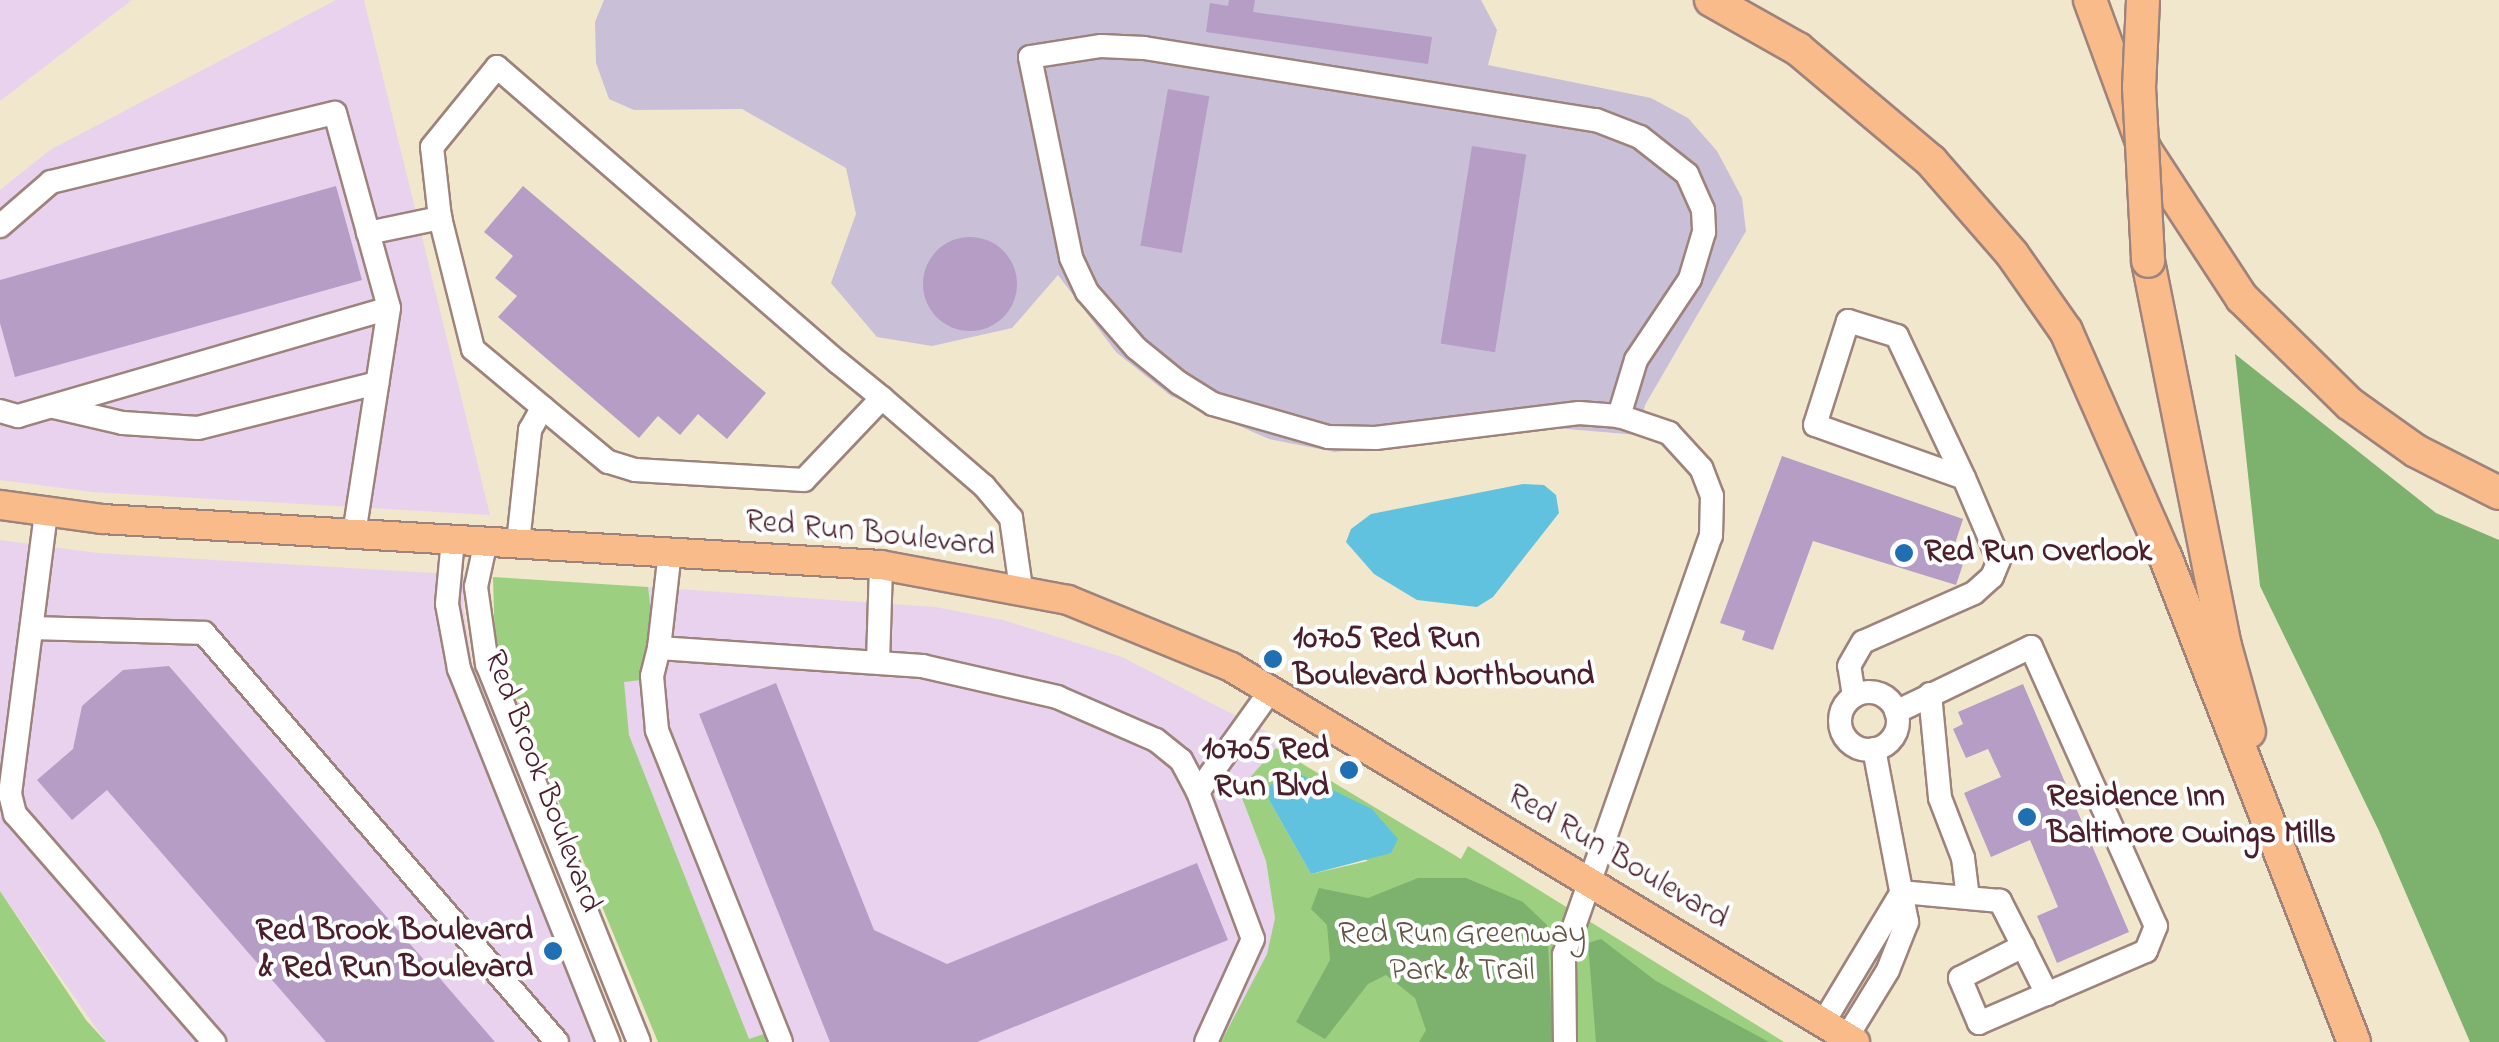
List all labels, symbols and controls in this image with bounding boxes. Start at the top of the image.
street label: Red Run Boulevard [743,503,997,567]
place label: Red Run Overlook [1924,534,2152,572]
marker: Red Run Overlook [1893,542,1915,564]
place label: 10705 Red Run Boulevard Northbound [1293,622,1594,697]
street label: Red Brook Boulevard [473,646,609,918]
marker: 10705 Red Run Boulevard Northbound [1262,648,1284,670]
place label: 10705 Red Run Blvd [1202,733,1329,808]
marker: 10705 Red Run Blvd [1338,759,1360,781]
street label: Red Run Boulevard [1499,777,1735,939]
place label: Residence Inn Baltimore Owings Mills [2047,780,2336,855]
marker: Residence Inn Baltimore Owings Mills [2016,806,2038,828]
place label: Red Brook Boulevard & Red Run Boulevard [256,914,533,989]
park label: Red Run Greenway Park & Trail [1338,917,1586,992]
marker: Red Brook Boulevard & Red Run Boulevard [542,940,564,962]

